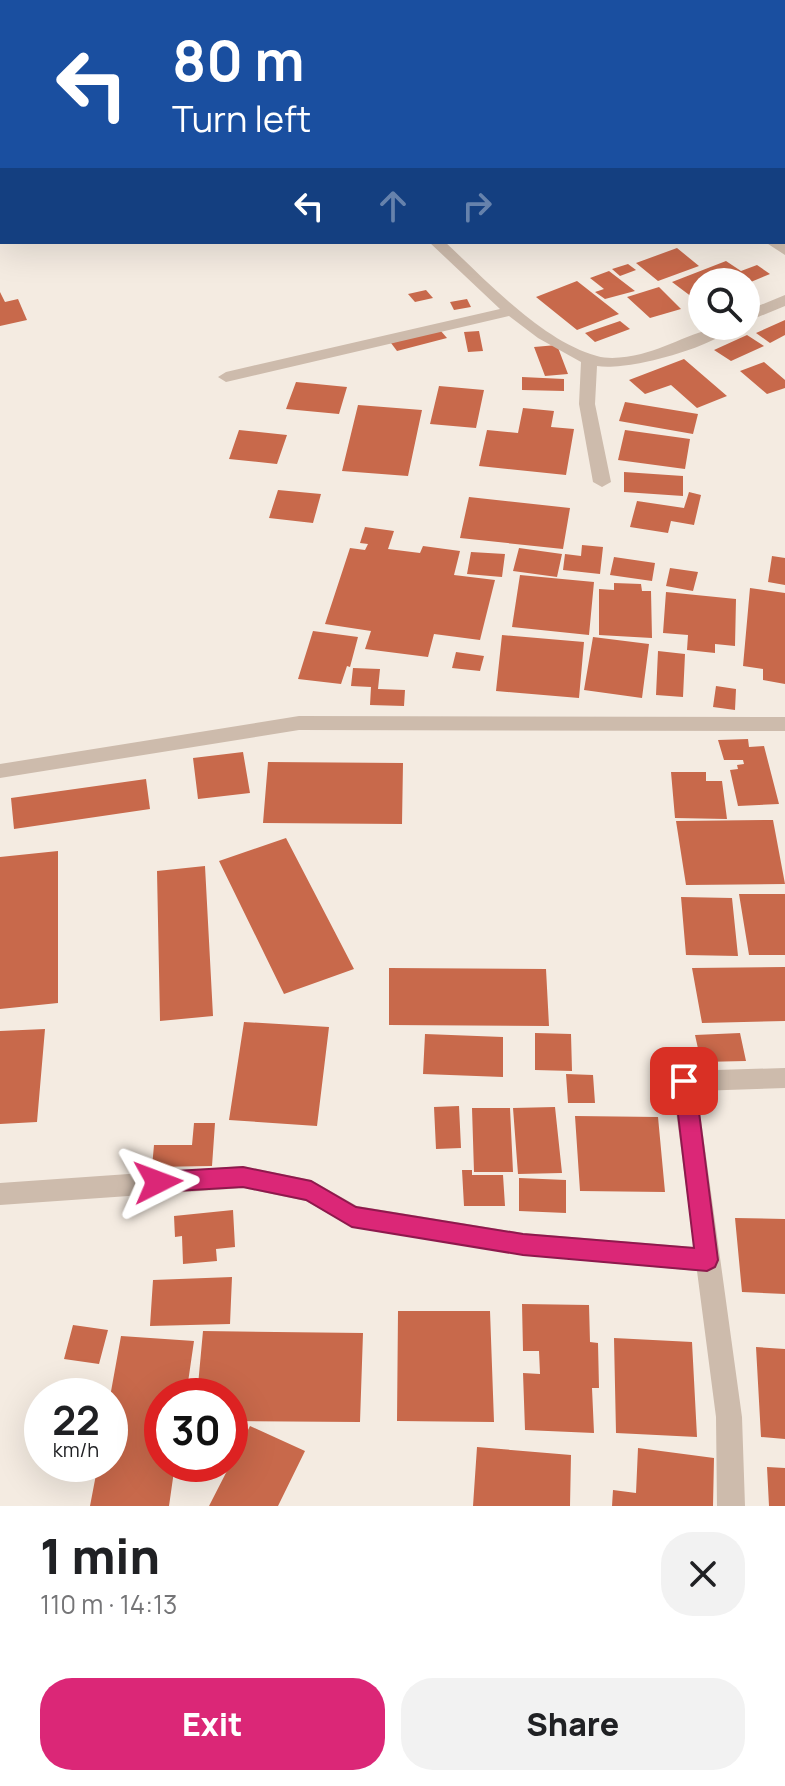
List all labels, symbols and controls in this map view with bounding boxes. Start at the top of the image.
text: 80 m [172,21,305,98]
icon: left [40,32,144,136]
text: Turn left [172,94,311,143]
icon: left [287,184,331,228]
icon: ahead [371,184,415,228]
icon: right [455,184,499,228]
map controls [688,268,760,340]
button: search [688,268,760,340]
pin [650,1047,718,1115]
icon: arrive [662,1059,706,1103]
position arrow [116,1140,200,1224]
speed limit sign: 30 [144,1378,248,1482]
text: 22 [52,1392,100,1447]
text: km/h [53,1436,99,1463]
text: 1 min [40,1523,160,1588]
button: close [661,1532,745,1616]
text: 110 m · 14:13 [40,1586,177,1622]
button: Exit [40,1678,385,1770]
button: Share [401,1678,745,1770]

